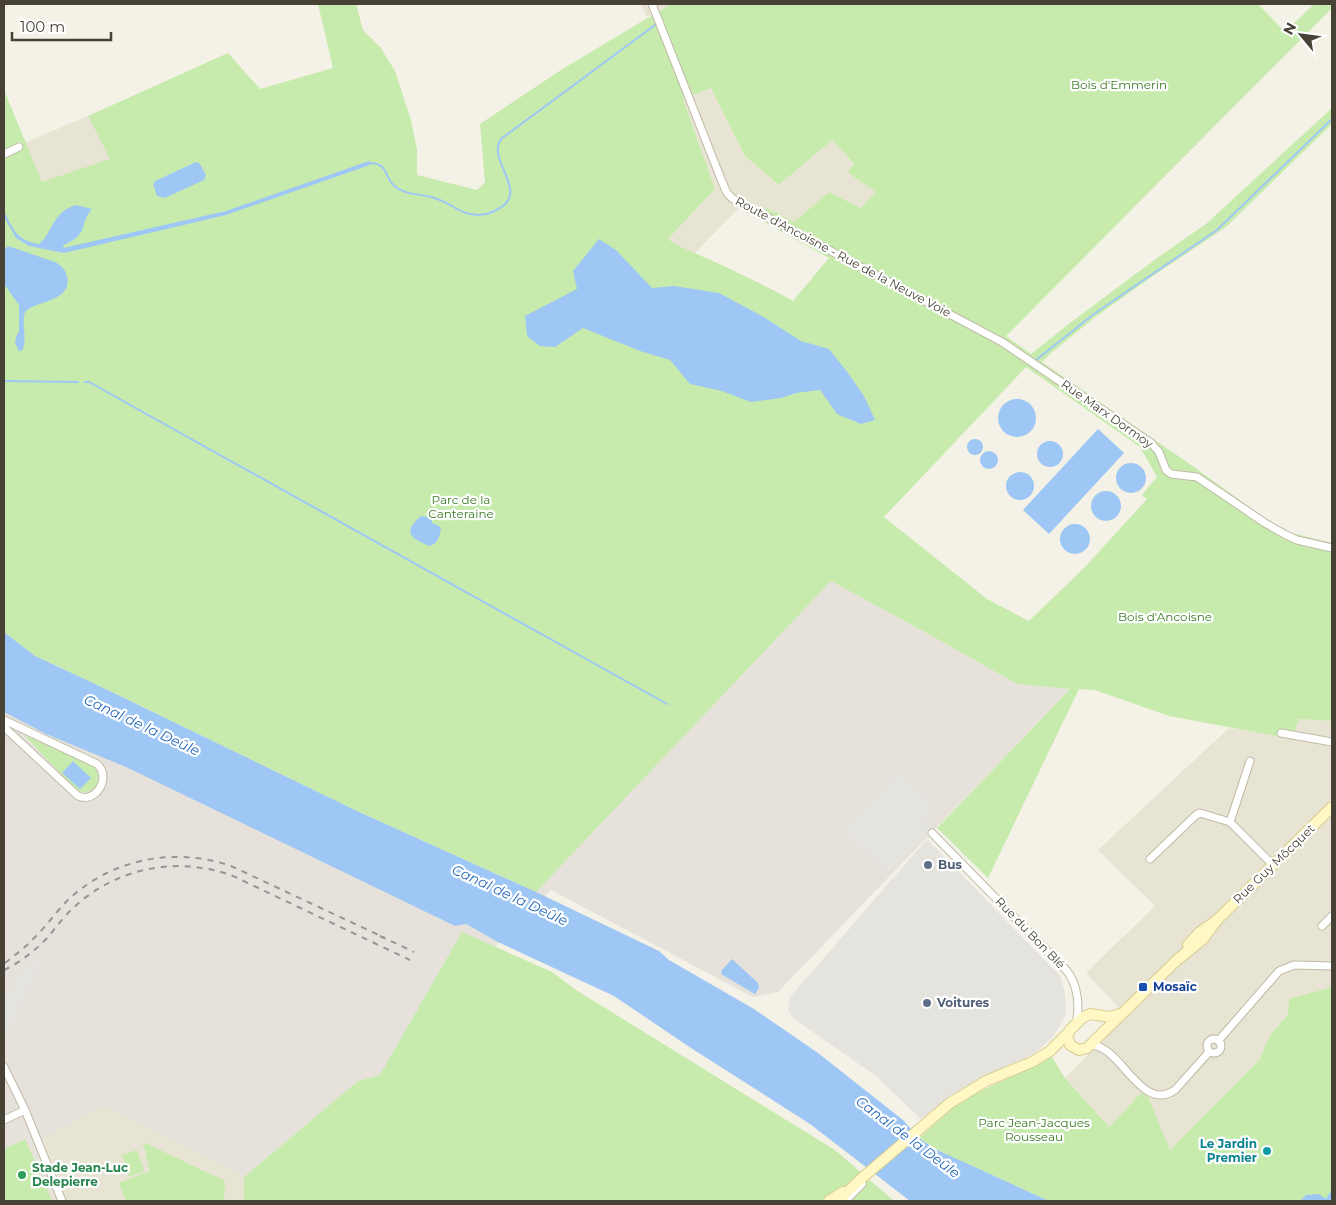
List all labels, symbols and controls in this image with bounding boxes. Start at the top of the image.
scale bar [12,10,111,42]
north arrow [1276,10,1326,60]
text: 100 m [20,17,65,36]
text: N [1279,19,1300,38]
park label: Bois d'Emmerin [1071,77,1167,92]
street label: Route d'Ancoisne - Rue de la Neuve Voie [733,193,954,320]
street label: Rue Marx Dormoy [1058,376,1157,451]
park label: Parc de la Canteraine [428,492,494,521]
park label: Bois d'Ancoisne [1118,609,1212,624]
water label: Canal de la Deûle [81,690,203,760]
street label: Rue Guy Môcquet [1230,821,1318,907]
place label: Bus [938,857,962,872]
marker: Bus [922,859,934,871]
water label: Canal de la Deûle [449,860,571,930]
street label: Rue du Bon Blé [992,894,1068,972]
place label: Mosaïc [1153,979,1197,994]
marker: Mosaïc [1137,981,1149,993]
place label: Voitures [936,995,990,1010]
marker: Voitures [921,997,933,1009]
water label: Canal de la Deûle [852,1092,964,1182]
park label: Parc Jean-Jacques Rousseau [978,1115,1090,1144]
place label: Le Jardin Premier [1200,1136,1257,1165]
marker: Le Jardin Premier [1261,1145,1273,1157]
place label: Stade Jean-Luc Delepierre [32,1160,128,1189]
marker: Stade Jean-Luc Delepierre [16,1169,28,1181]

